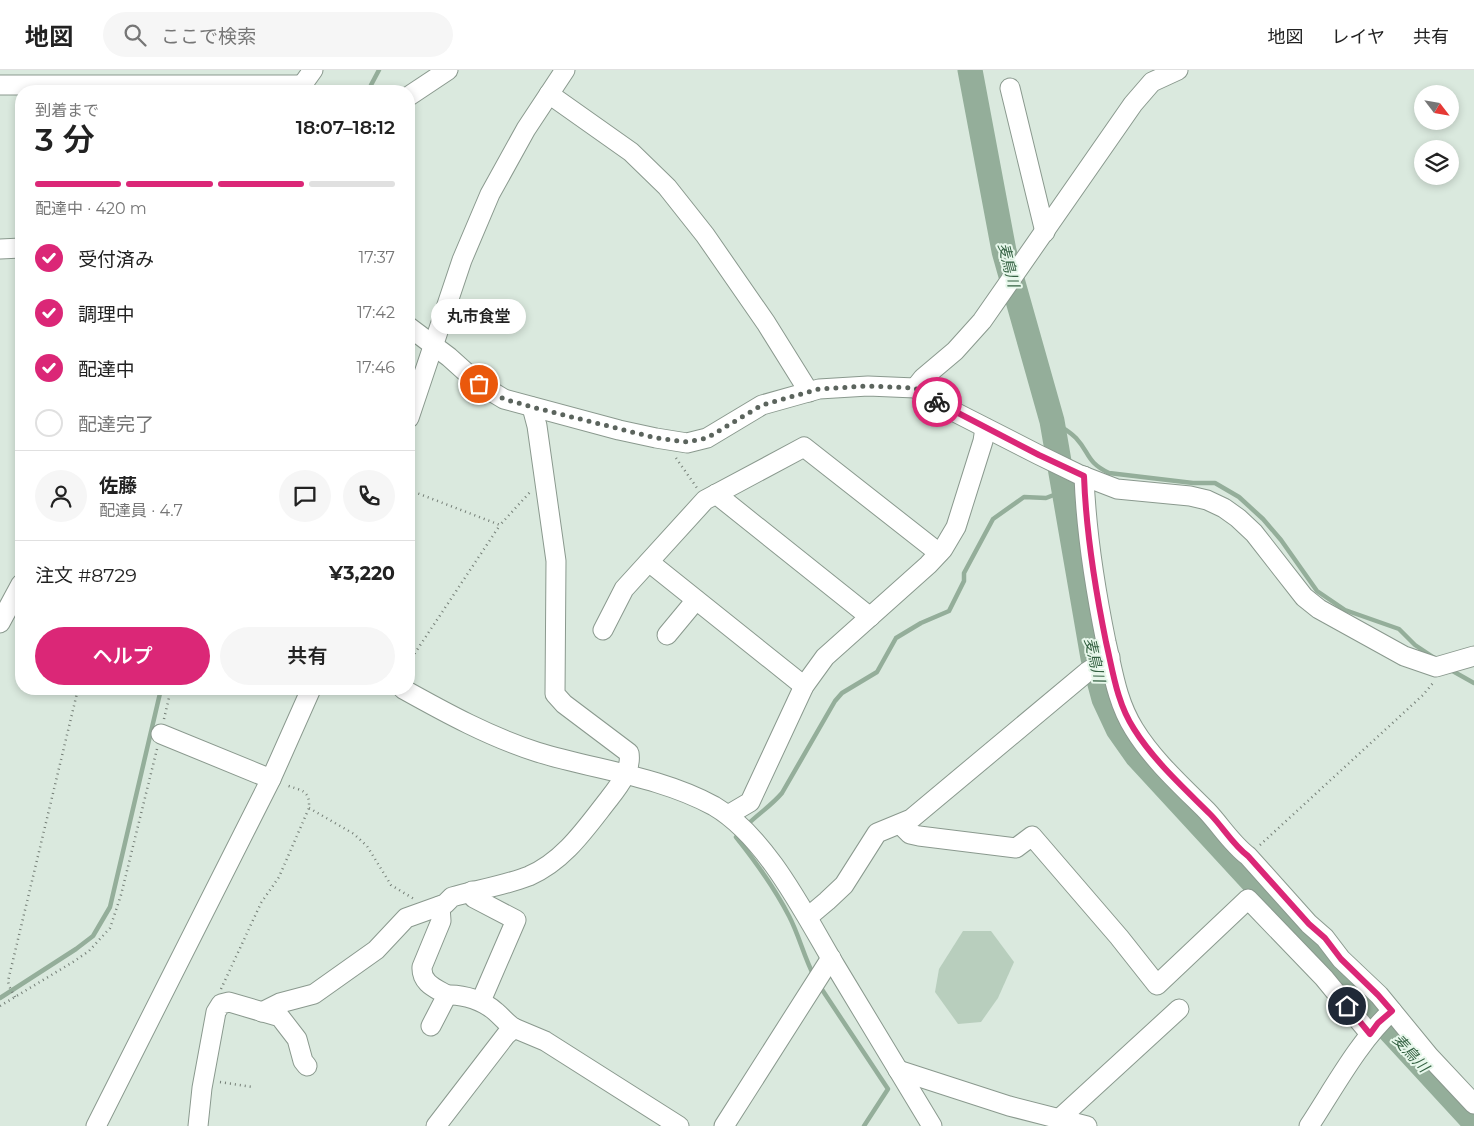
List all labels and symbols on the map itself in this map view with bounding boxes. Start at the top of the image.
north arrow [1414,85,1459,130]
water label: 麦鳥川 [994,241,1024,291]
callout: 丸市食堂 [432,299,526,334]
pin [458,363,500,405]
courier [912,377,962,427]
water label: 麦鳥川 [1081,636,1110,686]
pin [1326,985,1368,1027]
water label: 麦鳥川 [1389,1030,1435,1077]

